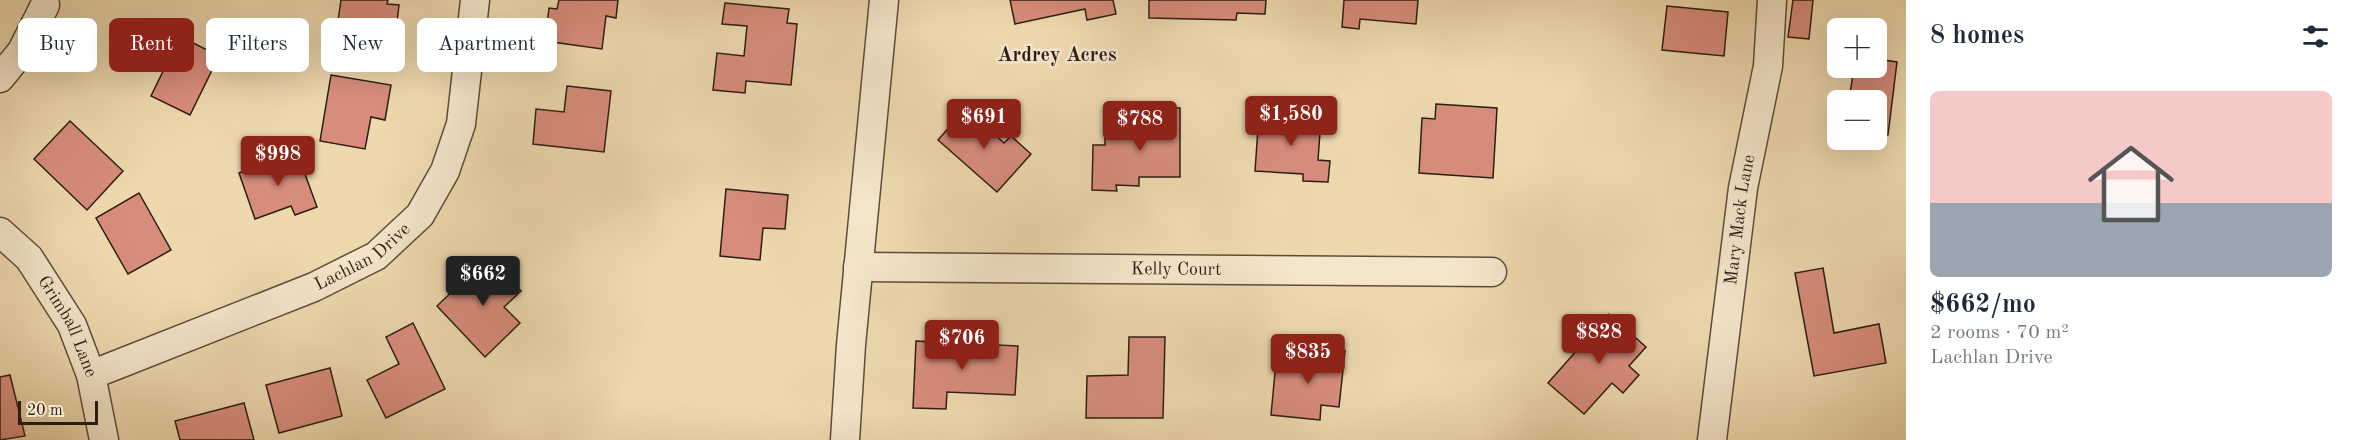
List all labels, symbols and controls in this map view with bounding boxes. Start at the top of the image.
chip: Buy [18,18,97,72]
chip: Rent [109,18,194,72]
chip: Filters [206,18,309,72]
chip: New [321,18,405,72]
chip: Apartment [417,18,557,72]
map controls [1827,18,1887,150]
button: + [1827,18,1887,78]
icon: filters [2299,20,2332,53]
text: 8 homes [1930,23,2024,49]
district label: Ardrey Acres [997,46,1117,66]
button: − [1827,90,1887,150]
pin: $1,580 [1242,96,1340,147]
pin: $691 [948,99,1020,150]
pin: $788 [1104,101,1176,152]
text: $1,580 [1259,105,1323,125]
text: $691 [961,108,1007,128]
text: $788 [1117,110,1163,130]
icon: home [2077,130,2185,238]
pin: $998 [242,136,314,187]
text: $998 [255,145,301,165]
street label: Mary Mack Lane [1722,153,1759,286]
street label: Lachlan Drive [312,220,414,294]
pin: $662 [447,256,519,307]
street label: Kelly Court [1131,260,1221,279]
text: $662 [460,265,506,285]
street label: Grimball Lane [34,273,100,380]
text: $662/mo [1930,292,2036,318]
pin: $828 [1563,314,1635,365]
pin: $706 [926,320,998,371]
text: $828 [1576,323,1622,343]
text: 2 rooms · 70 m² [1930,323,2069,343]
text: $706 [939,329,985,349]
pin: $835 [1272,334,1344,385]
text: $835 [1285,343,1331,363]
text: Lachlan Drive [1930,348,2053,368]
scale bar [18,398,98,426]
text: 20 m [27,403,63,419]

